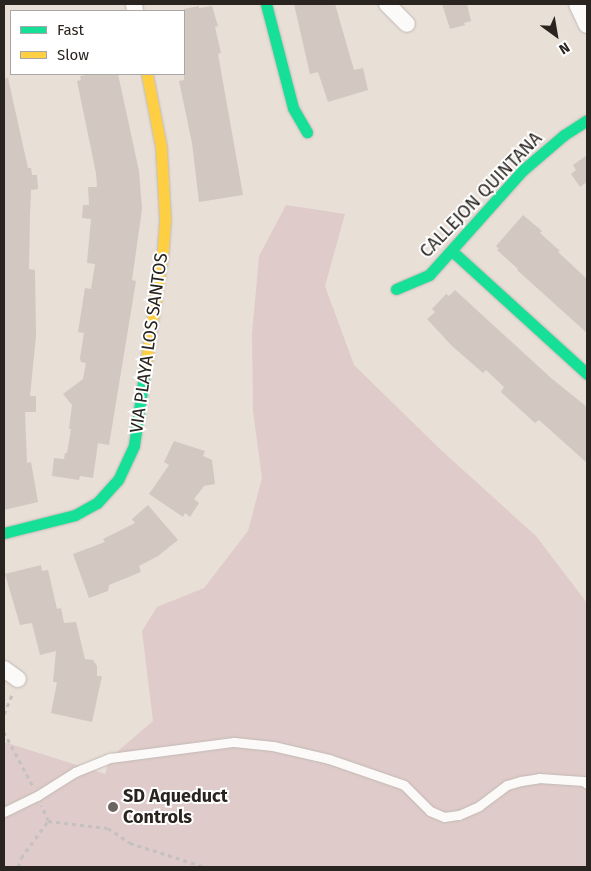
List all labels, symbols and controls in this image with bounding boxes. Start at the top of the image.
legend [10,10,185,75]
north arrow [531,10,581,60]
text: Fast [57,21,84,39]
text: N [556,38,573,58]
text: Slow [57,46,89,64]
street label: CALLEJON QUINTANA [416,128,546,262]
street label: VIA PLAYA LOS SANTOS [126,251,172,435]
place label: SD Aqueduct Controls [123,786,228,829]
marker: SD Aqueduct Controls [107,801,119,813]

